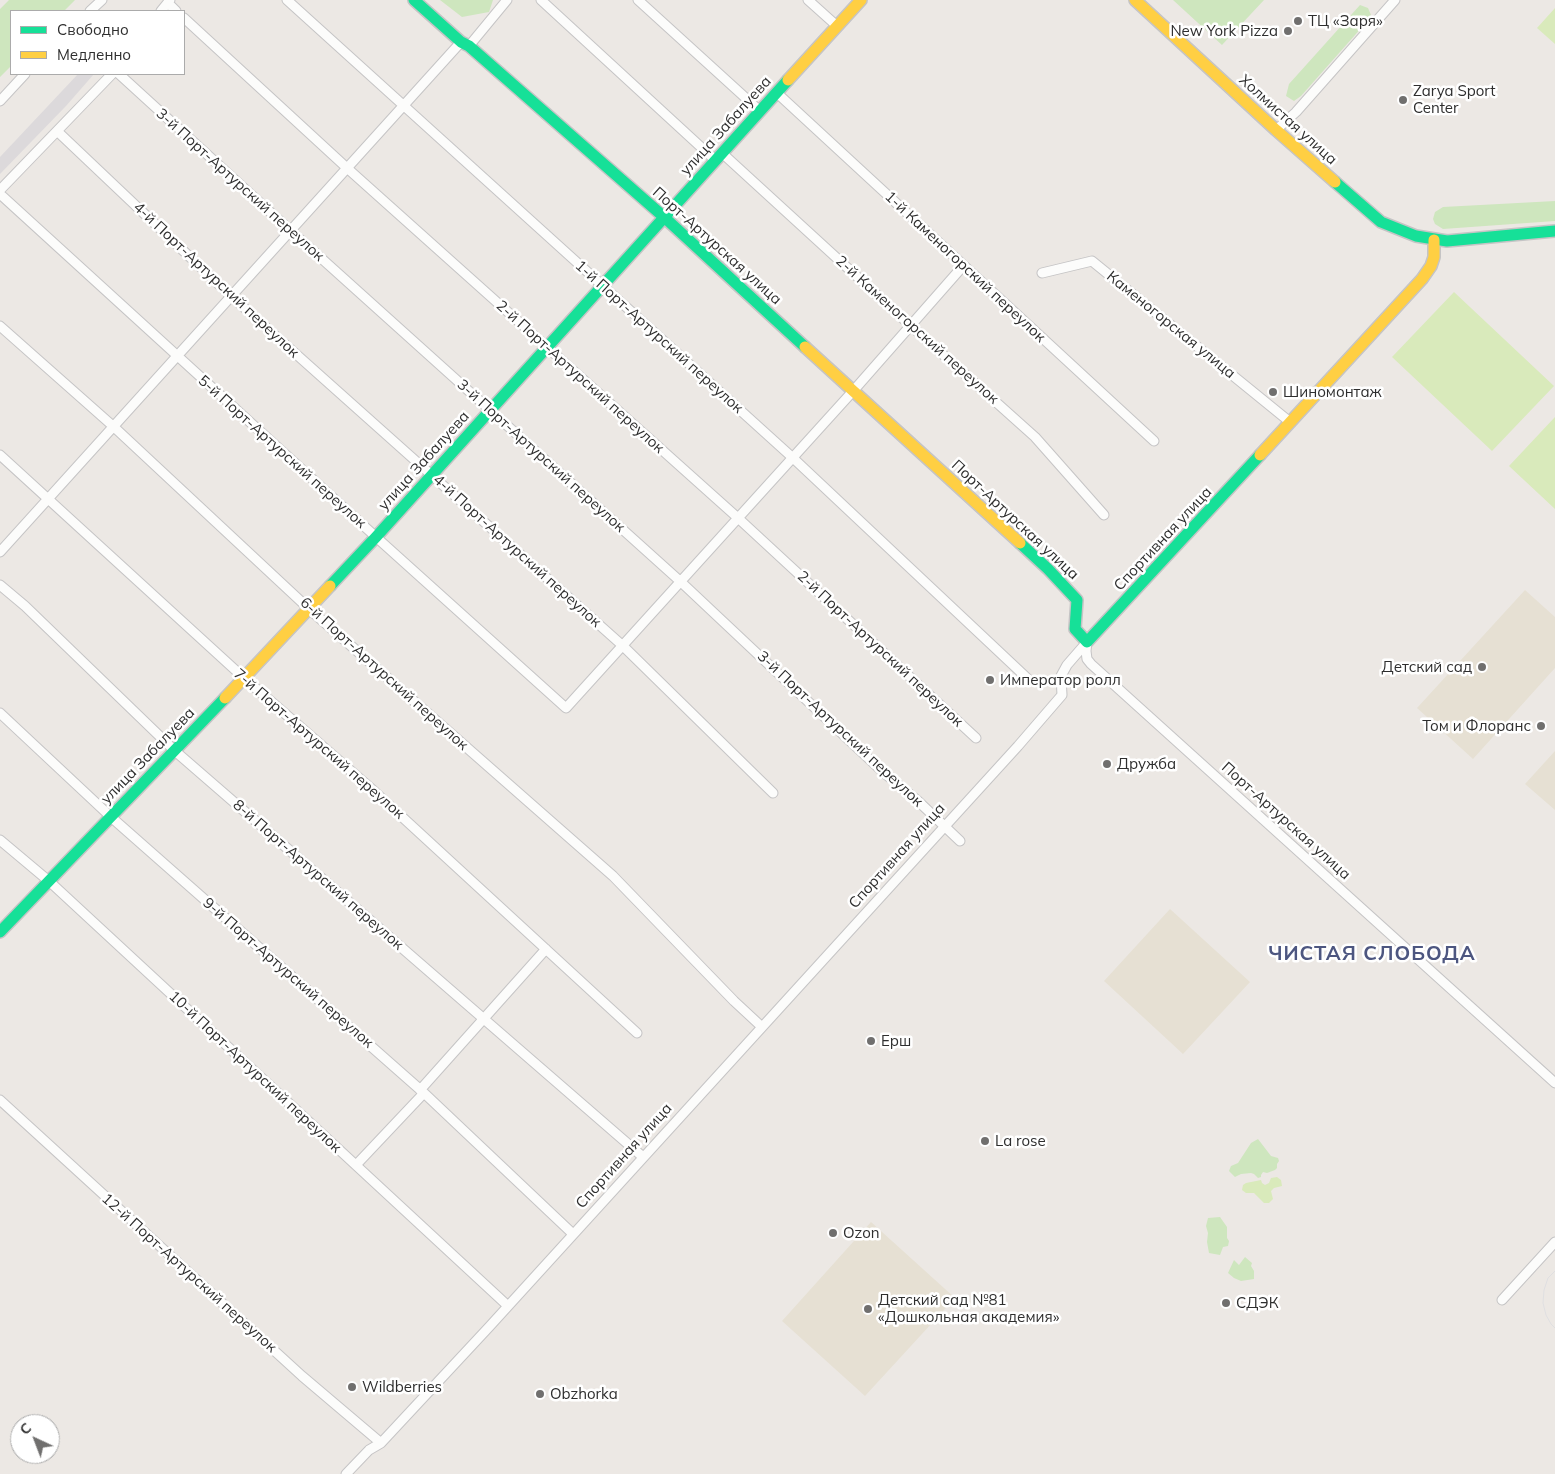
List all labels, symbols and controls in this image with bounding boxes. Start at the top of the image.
legend [10,10,185,75]
place label: ТЦ «Заря» [1308,12,1383,30]
marker: ТЦ «Заря» [1292,15,1304,27]
text: Свободно [57,20,129,39]
place label: New York Pizza [1170,22,1278,40]
marker: New York Pizza [1282,25,1294,37]
text: Медленно [57,45,131,64]
street label: Холмистая улица [1235,71,1341,169]
street label: улица Забалуева [677,73,775,179]
place label: Zarya Sport Center [1413,82,1495,117]
marker: Zarya Sport Center [1397,94,1409,106]
street label: 3-й Порт-Артурский переулок [152,105,328,265]
street label: Порт-Артурская улица [649,183,785,309]
street label: 1-й Каменогорский переулок [881,188,1049,346]
street label: 4-й Порт-Артурский переулок [129,198,303,362]
street label: 2-й Каменогорский переулок [832,252,1002,408]
street label: 1-й Порт-Артурский переулок [571,257,747,417]
street label: Каменогорская улица [1103,268,1239,382]
street label: 2-й Порт-Артурский переулок [492,297,668,457]
street label: 5-й Порт-Артурский переулок [194,372,370,532]
street label: 3-й Порт-Артурский переулок [453,376,629,536]
place label: Шиномонтаж [1283,383,1382,401]
marker: Шиномонтаж [1267,386,1279,398]
street label: улица Забалуева [375,408,473,514]
street label: Порт-Артурская улица [948,456,1082,584]
street label: 4-й Порт-Артурский переулок [429,471,605,631]
street label: Спортивная улица [1110,483,1216,595]
street label: 2-й Порт-Артурский переулок [793,567,967,731]
street label: 6-й Порт-Артурский переулок [296,594,472,754]
street label: 3-й Порт-Артурский переулок [753,647,927,811]
place label: Детский сад [1382,658,1472,676]
marker: Детский сад [1476,661,1488,673]
street label: 7-й Порт-Артурский переулок [230,665,408,823]
place label: Император ролл [1000,671,1121,689]
marker: Император ролл [984,674,996,686]
street label: улица Забалуева [97,704,199,808]
place label: Том и Флоранс [1422,717,1531,735]
marker: Том и Флоранс [1535,720,1547,732]
place label: Дружба [1117,755,1176,773]
marker: Дружба [1101,758,1113,770]
street label: Порт-Артурская улица [1218,758,1354,884]
street label: 8-й Порт-Артурский переулок [229,796,407,954]
street label: Спортивная улица [845,800,949,912]
street label: 9-й Порт-Артурский переулок [199,894,377,1052]
district label: ЧИСТАЯ СЛОБОДА [1266,942,1478,966]
street label: 10-й Порт-Артурский переулок [165,987,345,1157]
place label: Ерш [881,1032,911,1050]
marker: Ерш [865,1035,877,1047]
street label: Спортивная улица [572,1100,676,1212]
place label: La rose [995,1132,1046,1150]
marker: La rose [979,1135,991,1147]
street label: 12-й Порт-Артурский переулок [98,1190,280,1356]
place label: Ozon [843,1224,880,1242]
marker: Ozon [827,1227,839,1239]
place label: Детский сад №81 «Дошкольная академия» [878,1291,1059,1326]
place label: СДЭК [1236,1294,1278,1312]
marker: СДЭК [1220,1297,1232,1309]
marker: Детский сад №81 «Дошкольная академия» [862,1303,874,1315]
place label: Wildberries [362,1378,442,1396]
marker: Wildberries [346,1381,358,1393]
place label: Obzhorka [550,1385,618,1403]
marker: Obzhorka [534,1388,546,1400]
north arrow [10,1414,60,1464]
text: С [16,1419,35,1439]

